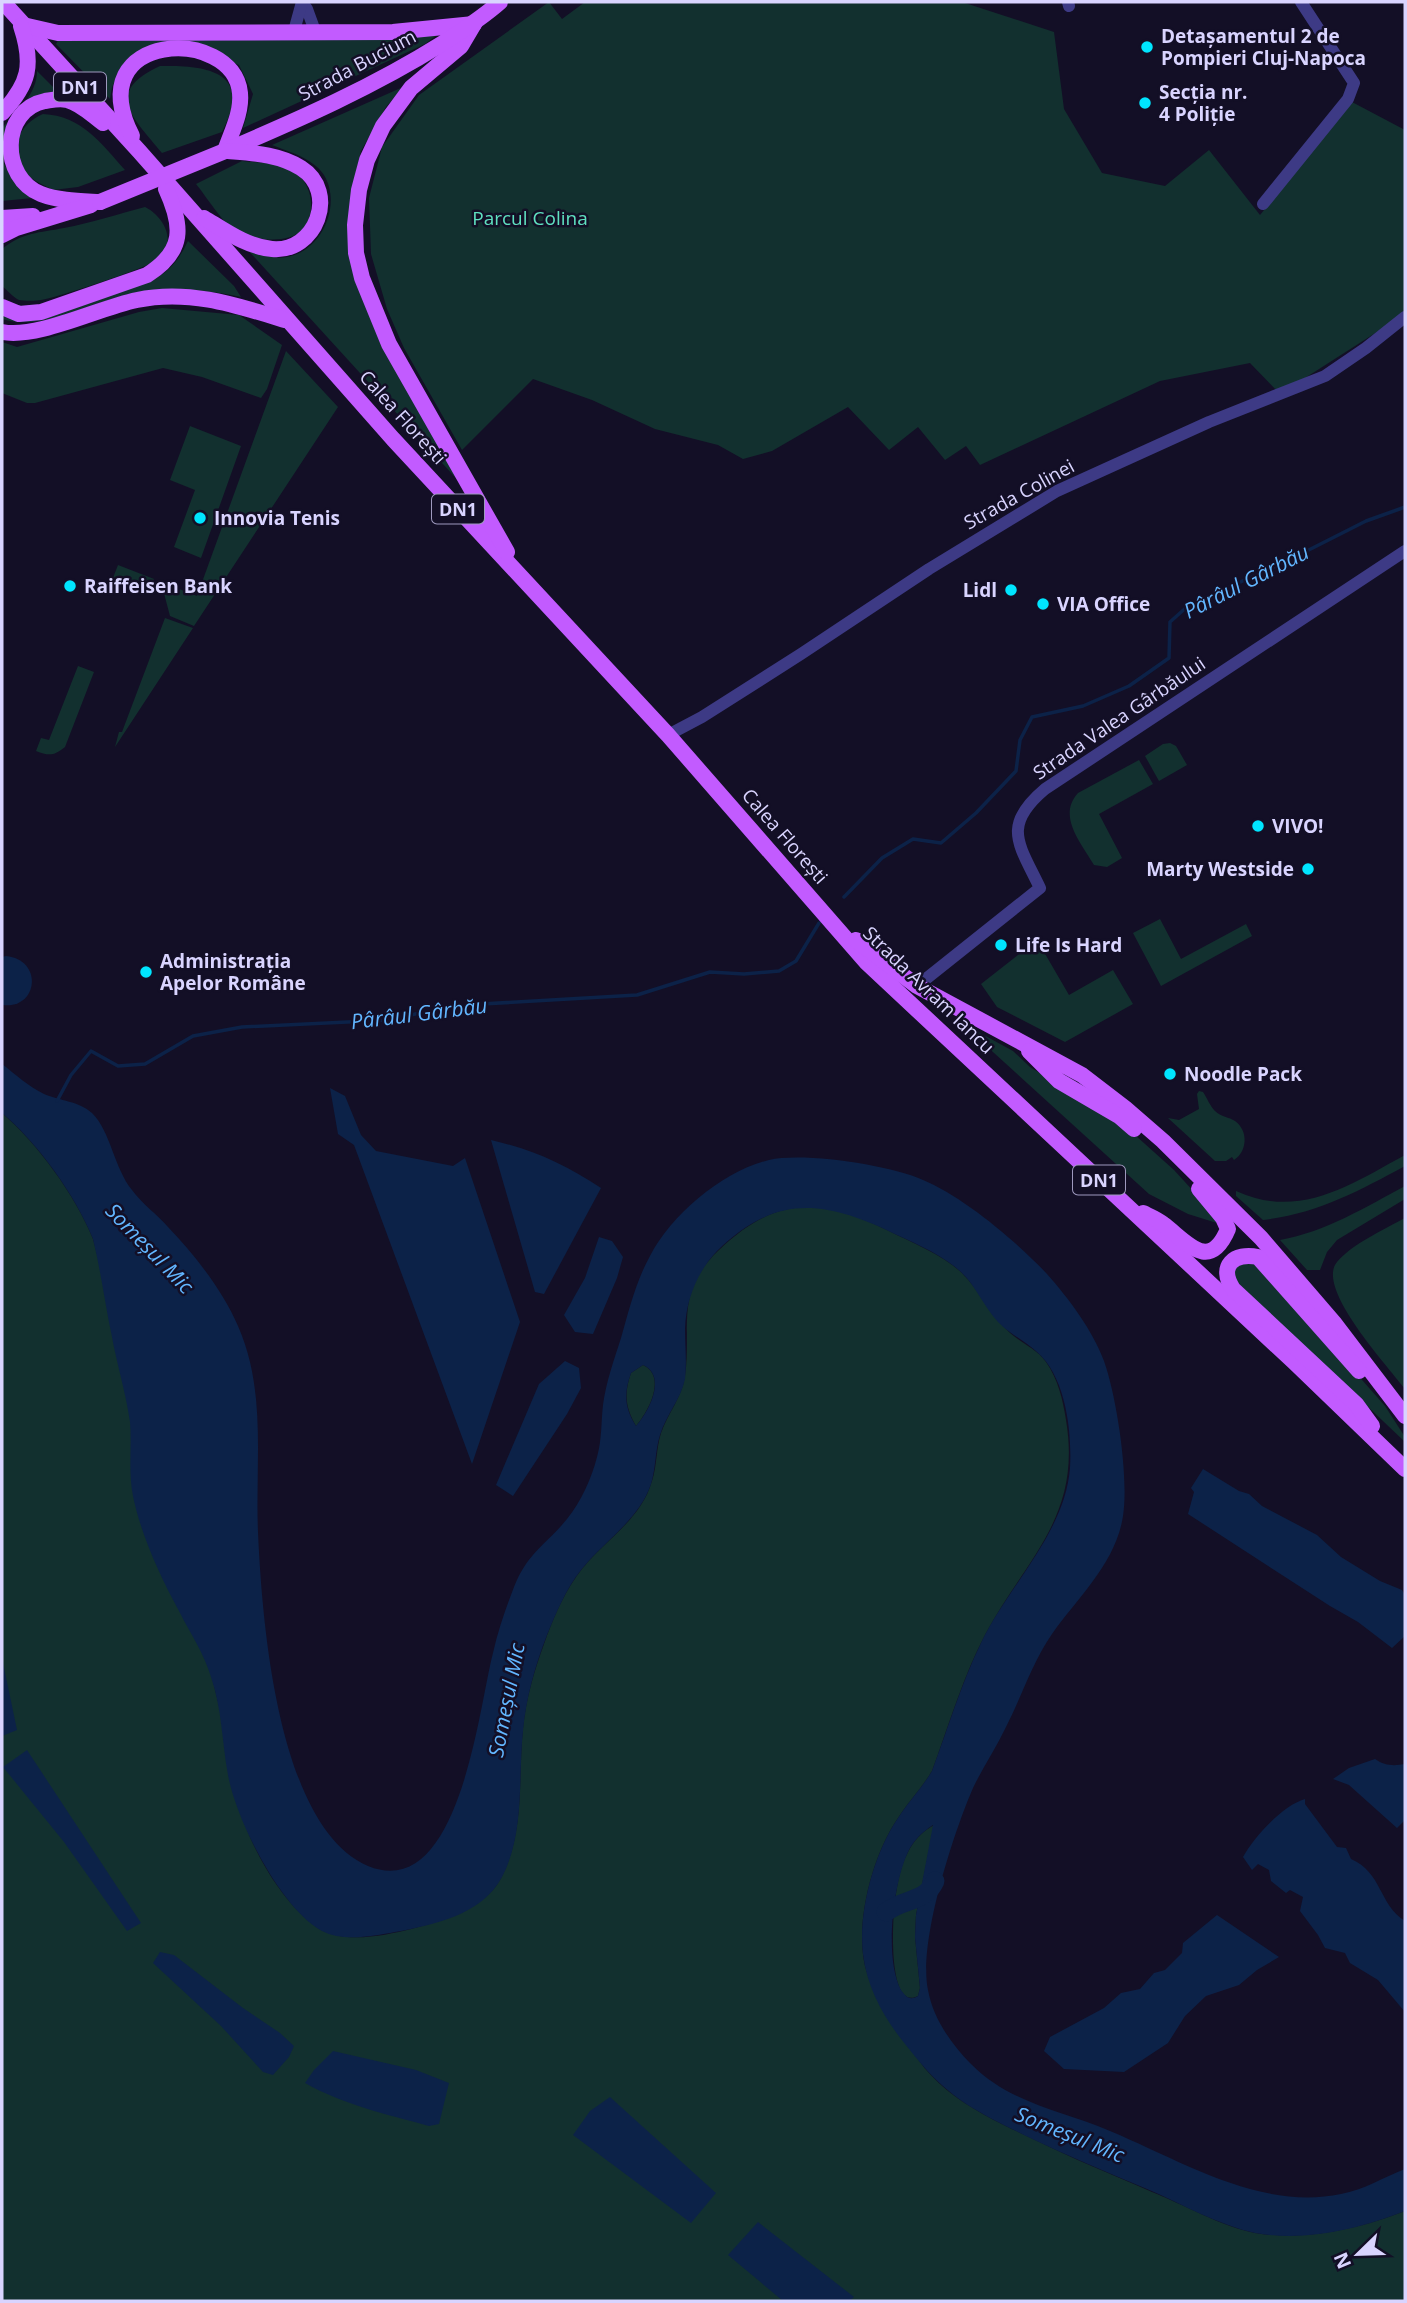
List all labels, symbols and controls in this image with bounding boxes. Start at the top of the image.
street label: Strada Bucium [294,23,420,107]
place label: Detașamentul 2 de Pompieri Cluj-Napoca [1161,23,1366,71]
marker: Detașamentul 2 de Pompieri Cluj-Napoca [1139,39,1155,55]
road number: DN1 [54,72,106,102]
place label: Secția nr. 4 Poliție [1159,79,1247,127]
marker: Secția nr. 4 Poliție [1137,95,1153,111]
park label: Parcul Colina [472,205,588,231]
street label: Calea Florești [354,364,452,470]
street label: Strada Colinei [959,453,1079,535]
road number: DN1 [432,494,484,524]
place label: Innovia Tenis [214,505,340,531]
marker: Innovia Tenis [192,510,208,526]
water label: Pârâul Gârbău [1178,537,1314,625]
place label: Raiffeisen Bank [84,573,232,599]
place label: Lidl [963,577,997,603]
marker: Raiffeisen Bank [62,578,78,594]
marker: Lidl [1003,582,1019,598]
place label: VIA Office [1057,591,1150,617]
marker: VIA Office [1035,596,1051,612]
street label: Strada Valea Gârbăului [1028,651,1210,785]
street label: Calea Florești [736,783,834,889]
place label: VIVO! [1272,813,1324,839]
marker: VIVO! [1250,818,1266,834]
place label: Marty Westside [1146,856,1294,882]
marker: Marty Westside [1300,861,1316,877]
street label: Strada Avram Iancu [858,920,1000,1060]
place label: Life Is Hard [1015,932,1122,958]
marker: Life Is Hard [993,937,1009,953]
place label: Administrația Apelor Române [160,948,306,996]
marker: Administrația Apelor Române [138,964,154,980]
water label: Pârâul Gârbău [349,991,489,1035]
place label: Noodle Pack [1184,1061,1302,1087]
marker: Noodle Pack [1162,1066,1178,1082]
road number: DN1 [1073,1166,1125,1195]
water label: Someșul Mic [100,1197,201,1300]
water label: Someșul Mic [481,1640,531,1759]
water label: Someșul Mic [1011,2099,1129,2169]
north arrow [1323,2219,1393,2289]
text: N [1327,2248,1357,2273]

